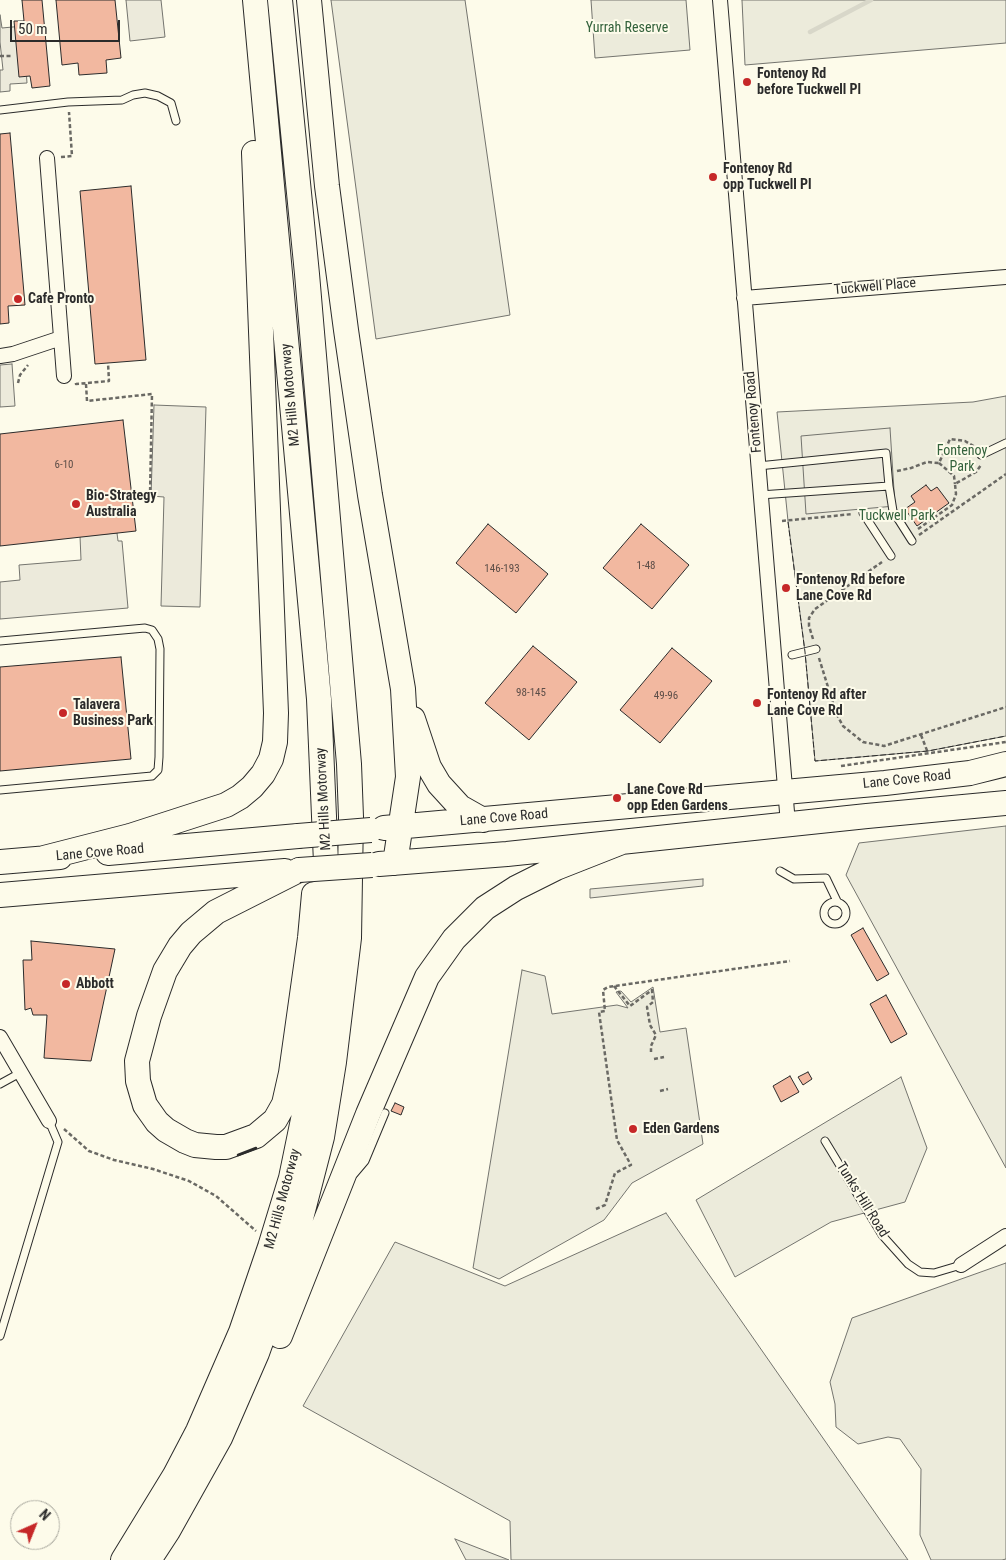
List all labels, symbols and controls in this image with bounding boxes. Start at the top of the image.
scale bar [12,10,122,42]
text: 50 m [18,20,48,38]
park label: Yurrah Reserve [586,20,668,36]
place label: Fontenoy Rd before Tuckwell Pl [757,66,861,98]
marker: Fontenoy Rd before Tuckwell Pl [741,76,753,88]
place label: Fontenoy Rd opp Tuckwell Pl [723,161,812,193]
marker: Fontenoy Rd opp Tuckwell Pl [707,171,719,183]
street label: Tuckwell Place [833,275,917,299]
place label: Cafe Pronto [28,291,94,307]
marker: Cafe Pronto [12,293,24,305]
street label: M2 Hills Motorway [278,343,304,447]
street label: Fontenoy Road [742,370,766,454]
park label: Fontenoy Park [937,443,987,476]
house number: 6-10 [54,458,74,472]
place label: Bio-Strategy Australia [86,488,157,520]
marker: Bio-Strategy Australia [70,498,82,510]
park label: Tuckwell Park [859,508,935,524]
house number: 1-48 [636,559,656,573]
house number: 146-193 [484,562,520,576]
place label: Fontenoy Rd before Lane Cove Rd [796,572,905,604]
marker: Fontenoy Rd before Lane Cove Rd [780,582,792,594]
house number: 98-145 [516,686,546,700]
place label: Fontenoy Rd after Lane Cove Rd [767,687,866,720]
house number: 49-96 [654,689,678,703]
place label: Talavera Business Park [73,697,153,730]
marker: Fontenoy Rd after Lane Cove Rd [751,697,763,709]
marker: Talavera Business Park [57,707,69,719]
street label: M2 Hills Motorway [313,747,335,851]
street label: Lane Cove Road [862,767,952,793]
place label: Lane Cove Rd opp Eden Gardens [627,782,728,814]
marker: Lane Cove Rd opp Eden Gardens [611,792,623,804]
street label: Lane Cove Road [459,806,549,830]
street label: Lane Cove Road [55,841,145,865]
place label: Abbott [76,976,114,992]
marker: Abbott [60,978,72,990]
place label: Eden Gardens [643,1121,720,1137]
marker: Eden Gardens [627,1123,639,1135]
street label: M2 Hills Motorway [262,1147,304,1251]
street label: Tunks Hill Road [832,1159,892,1241]
north arrow [10,1500,60,1550]
text: N [36,1506,53,1524]

